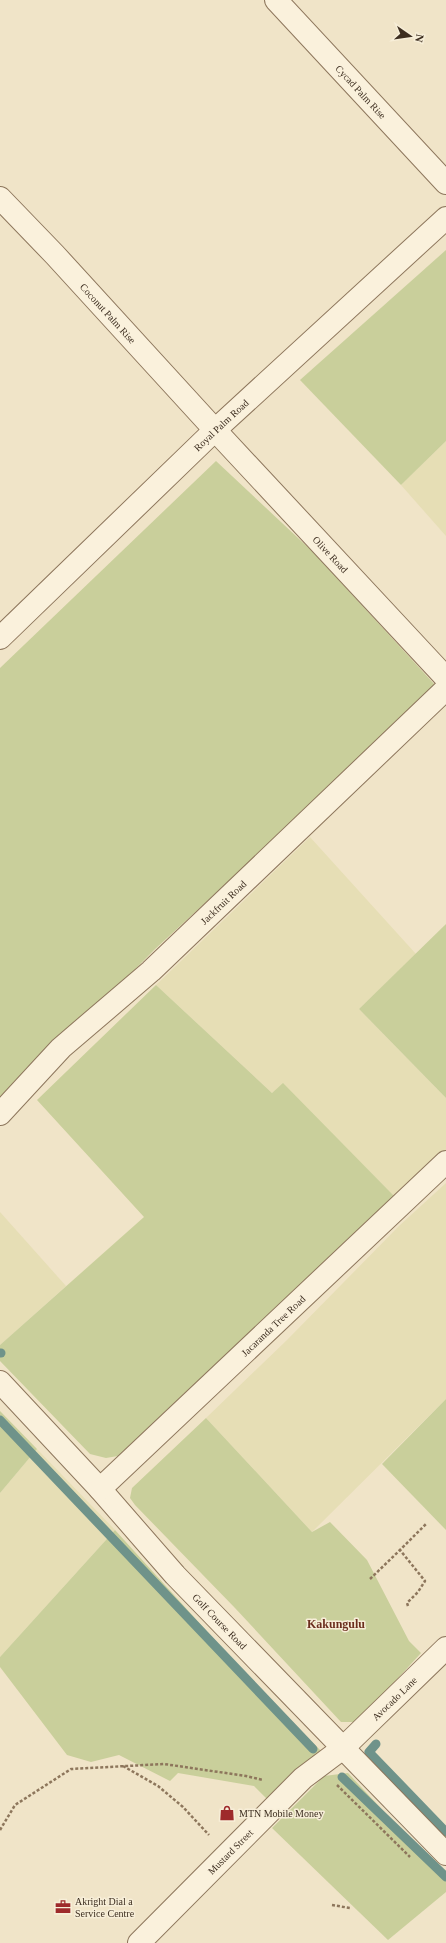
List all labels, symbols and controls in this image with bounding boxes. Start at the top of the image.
north arrow [390,16,430,56]
text: N [413,33,426,44]
street label: Cycad Palm Rise [334,63,389,121]
street label: Coconut Palm Rise [78,281,139,346]
street label: Royal Palm Road [191,397,251,453]
street label: Olive Road [311,534,350,575]
street label: Jackfruit Road [198,878,248,926]
street label: Jacaranda Tree Road [239,1293,307,1358]
street label: Golf Course Road [191,1591,249,1651]
district label: Kakungulu [307,1617,365,1631]
street label: Avocado Lane [370,1674,419,1722]
shop icon: MTN Mobile Money [218,1804,236,1822]
place label: MTN Mobile Money [239,1808,323,1819]
street label: Mustard Street [205,1826,255,1876]
place label: Akright Dial a Service Centre [75,1896,135,1919]
office icon: Akright Dial a Service Centre [54,1898,72,1916]

